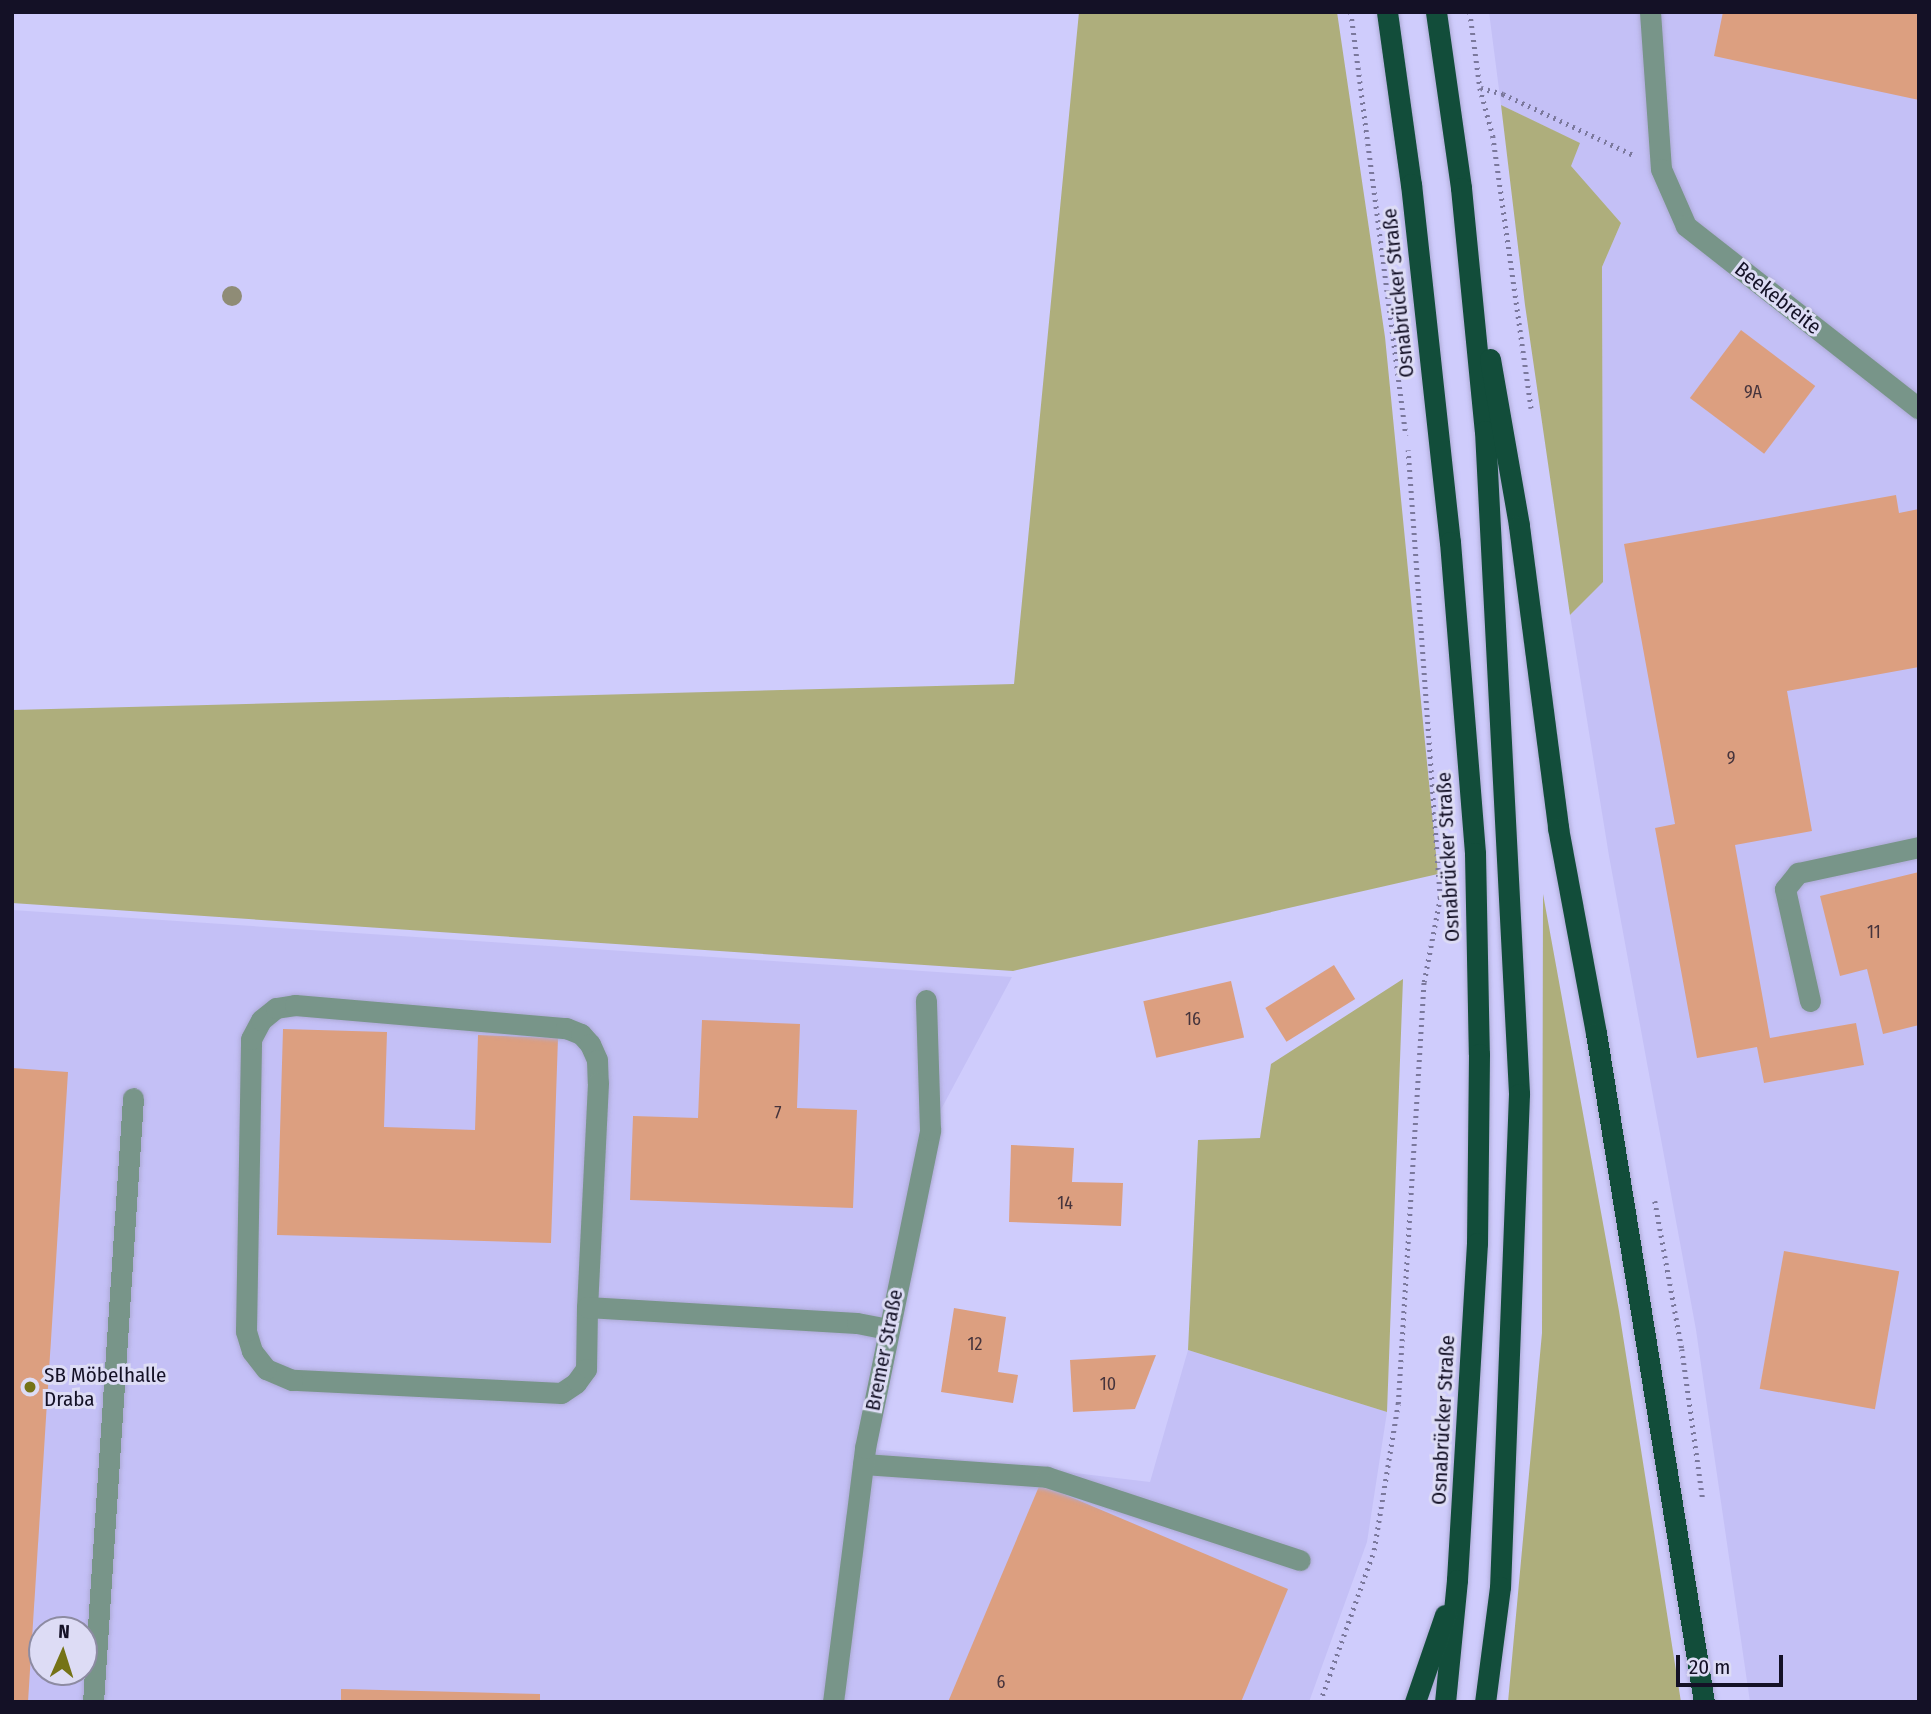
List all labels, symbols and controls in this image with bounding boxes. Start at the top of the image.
street label: Osnabrücker Straße [1377,207,1419,379]
street label: Beekebreite [1730,256,1826,340]
house number: 9A [1744,381,1762,403]
house number: 9 [1727,747,1735,769]
street label: Osnabrücker Straße [1431,771,1465,943]
house number: 11 [1867,921,1881,943]
house number: 16 [1185,1008,1201,1030]
house number: 7 [774,1102,782,1124]
house number: 14 [1057,1192,1073,1214]
street label: Bremer Straße [860,1287,908,1413]
house number: 12 [968,1333,982,1355]
street label: Osnabrücker Straße [1426,1334,1460,1506]
place label: SB Möbelhalle Draba [44,1362,166,1412]
house number: 10 [1100,1373,1116,1395]
marker: SB Möbelhalle Draba [22,1379,38,1395]
north arrow [28,1616,98,1686]
text: N [58,1620,70,1643]
scale bar [1679,1640,1786,1684]
text: 20 m [1689,1654,1730,1680]
house number: 6 [997,1671,1005,1693]

